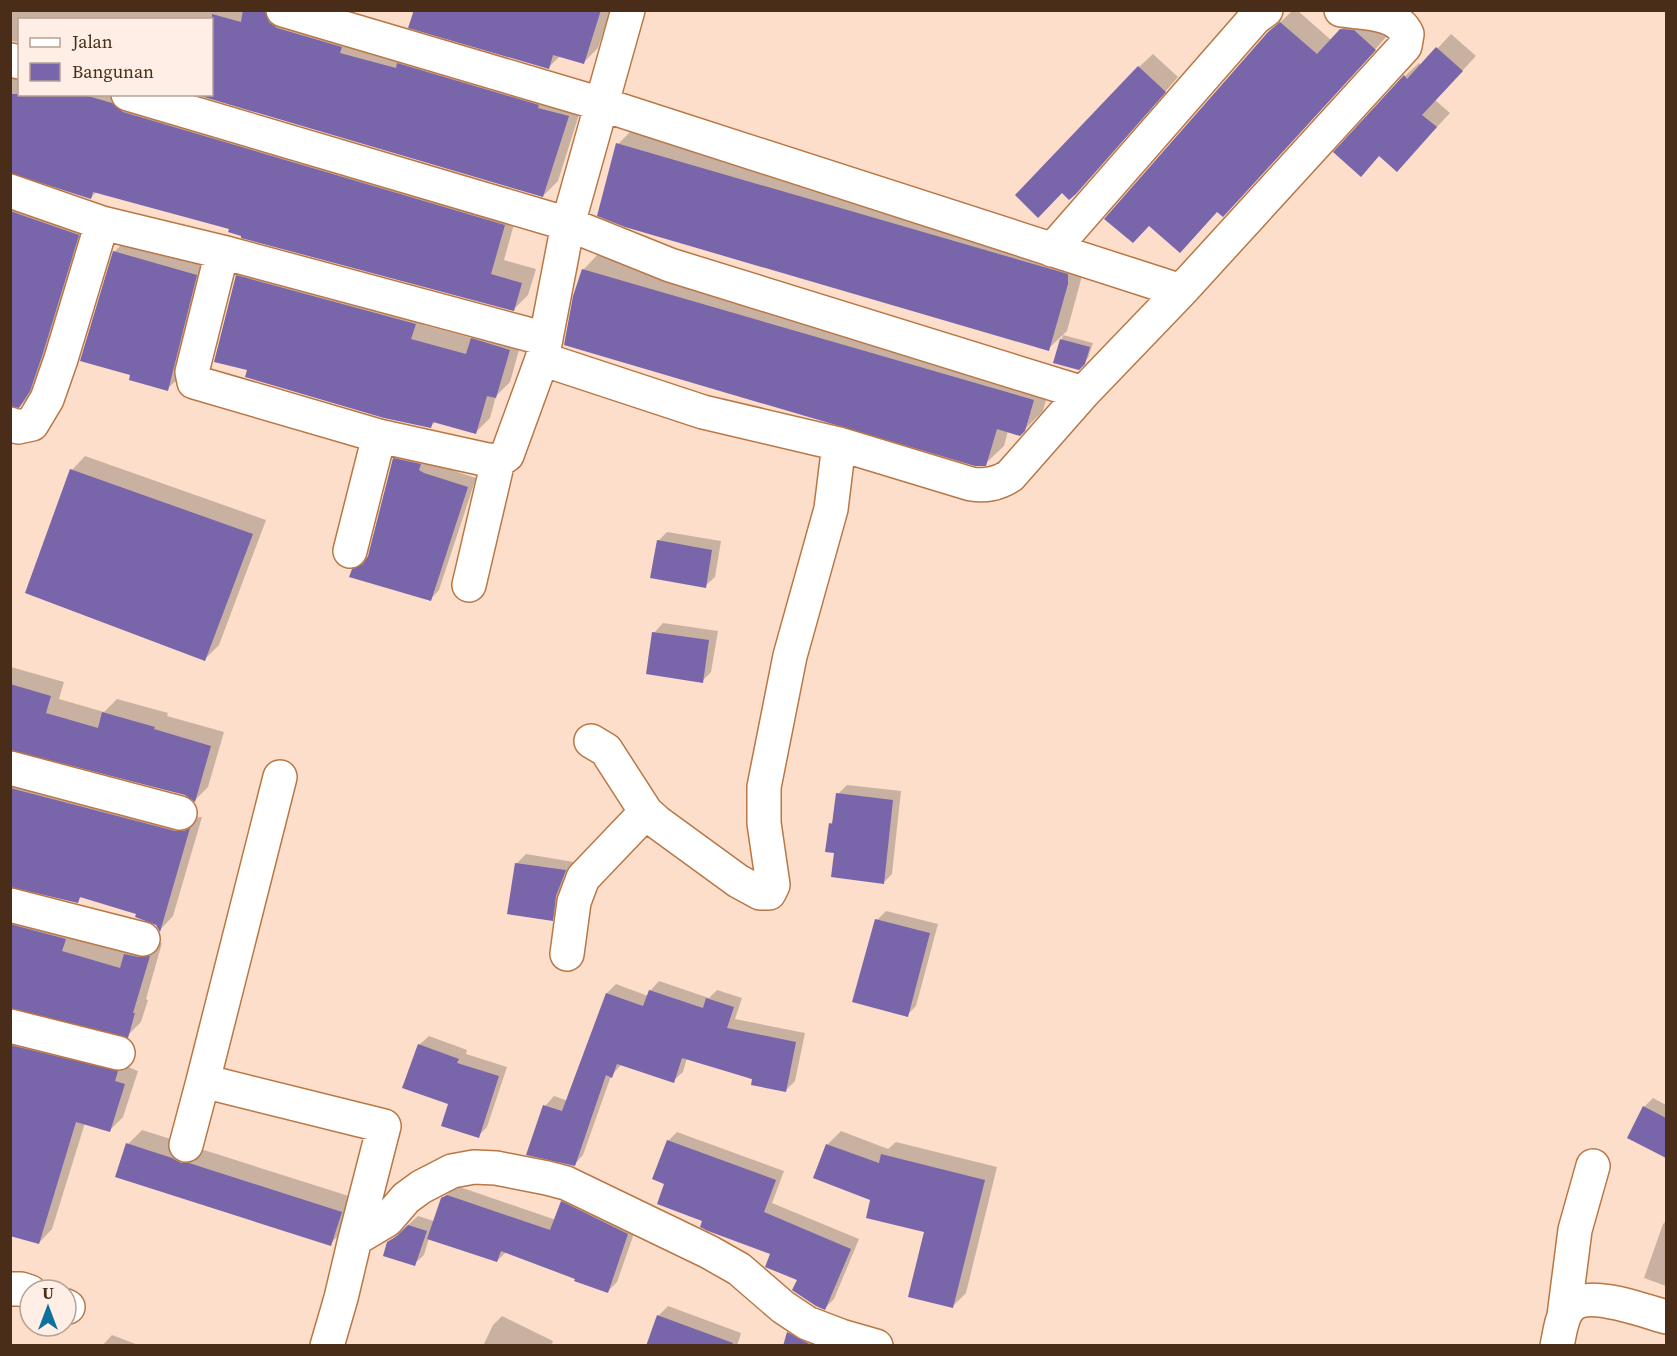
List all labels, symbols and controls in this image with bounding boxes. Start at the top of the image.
legend [18,18,213,96]
text: Jalan [71,29,113,54]
text: Bangunan [72,59,154,84]
north arrow [18,1278,78,1338]
text: U [42,1282,54,1304]

